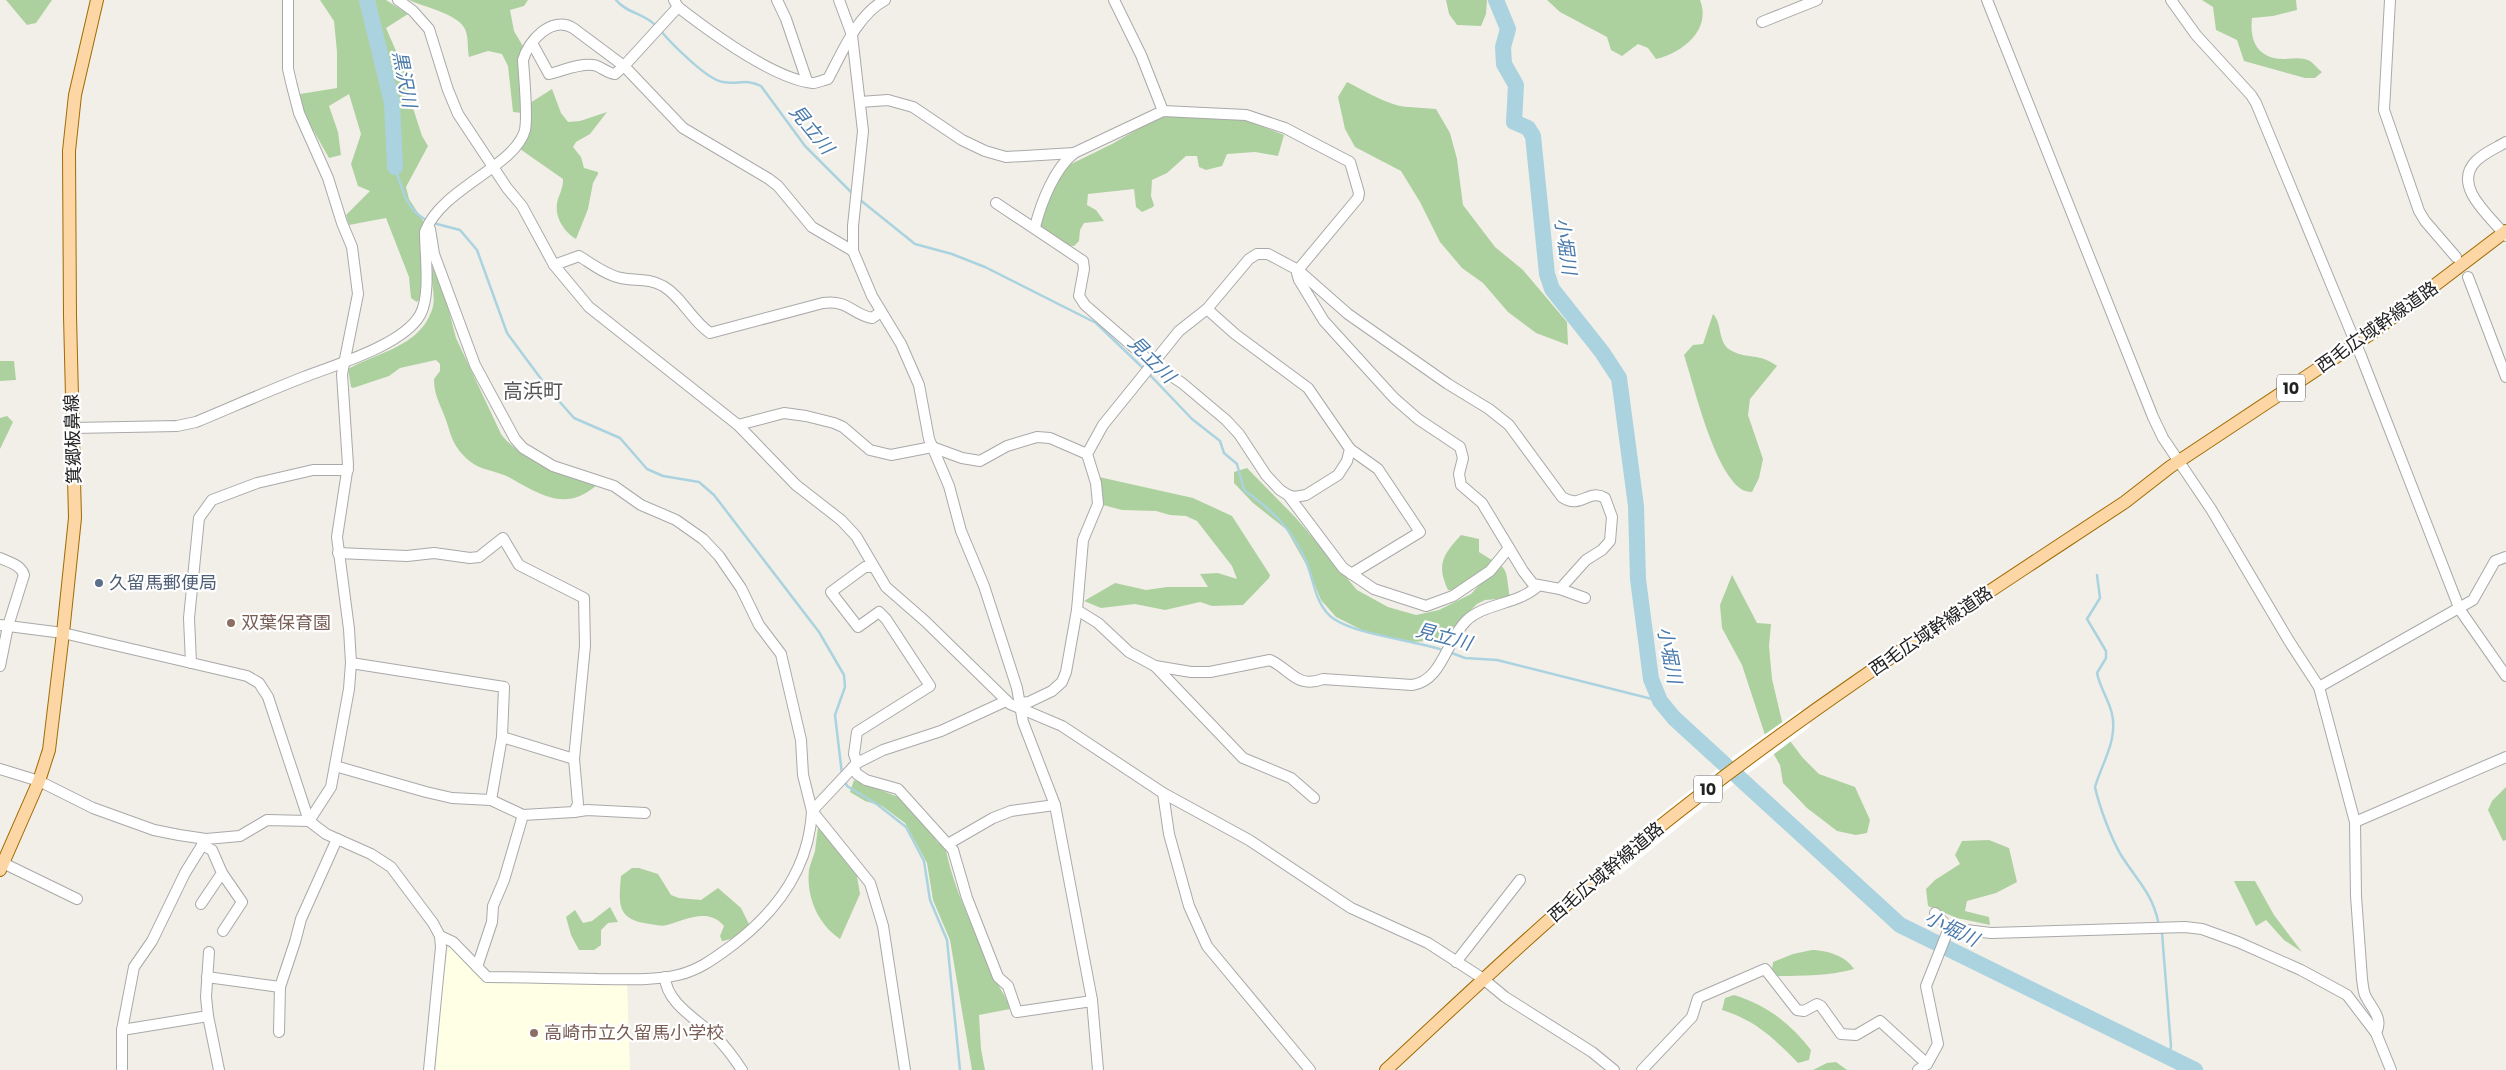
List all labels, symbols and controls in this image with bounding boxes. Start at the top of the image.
water label: 黒沢川 [386,49,424,112]
water label: 見立川 [783,99,841,162]
water label: 小堀川 [1548,216,1583,278]
street label: 西毛広域幹線道路 [2311,275,2443,378]
water label: 見立川 [1122,330,1183,390]
road number: 10 [2277,374,2305,402]
district label: 高浜町 [503,377,563,405]
street label: 箕郷板鼻線 [58,394,87,484]
place label: 久留馬郵便局 [109,570,217,595]
marker: 久留馬郵便局 [93,577,105,589]
street label: 西毛広域幹線道路 [1864,580,1997,681]
place label: 双葉保育園 [241,610,331,635]
water label: 見立川 [1413,616,1477,657]
marker: 双葉保育園 [225,617,237,629]
water label: 小堀川 [1651,625,1689,688]
road number: 10 [1694,776,1722,802]
street label: 西毛広域幹線道路 [1542,816,1669,927]
water label: 小堀川 [1920,904,1985,954]
place label: 高崎市立久留馬小学校 [544,1020,724,1045]
marker: 高崎市立久留馬小学校 [528,1027,540,1039]

